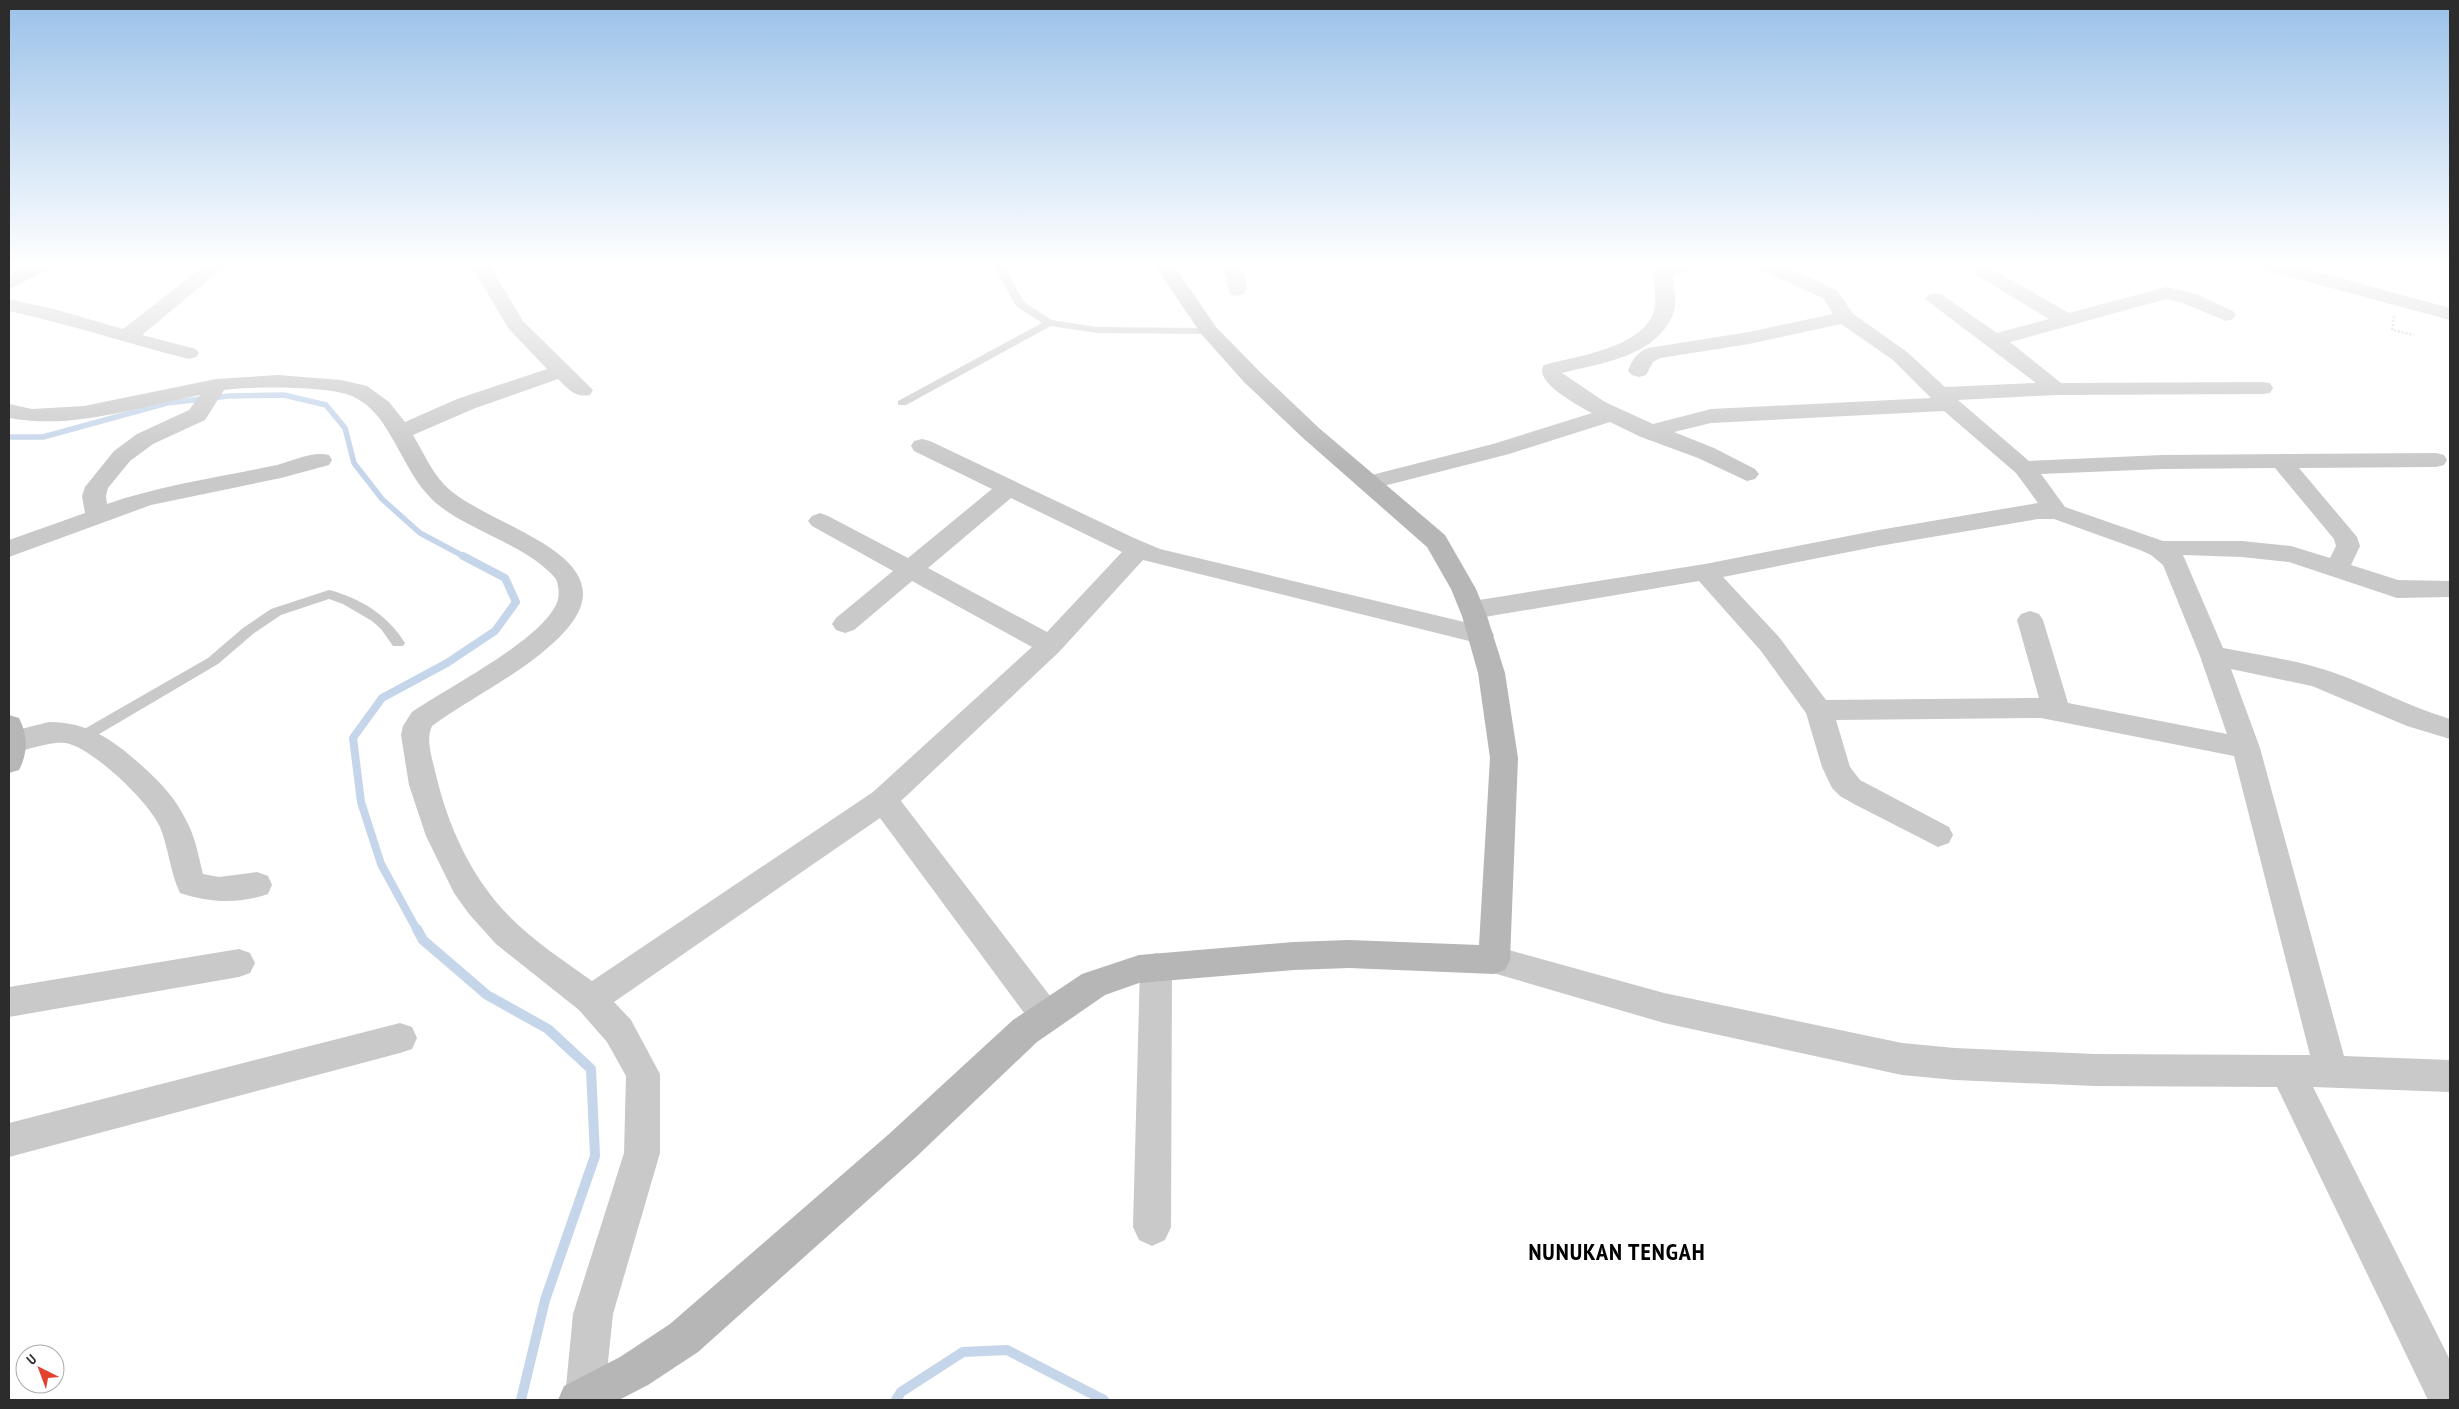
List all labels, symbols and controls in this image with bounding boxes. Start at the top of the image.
district label: NUNUKAN TENGAH [1528,1236,1706,1267]
north arrow [15,1344,65,1394]
text: U [23,1350,40,1368]

